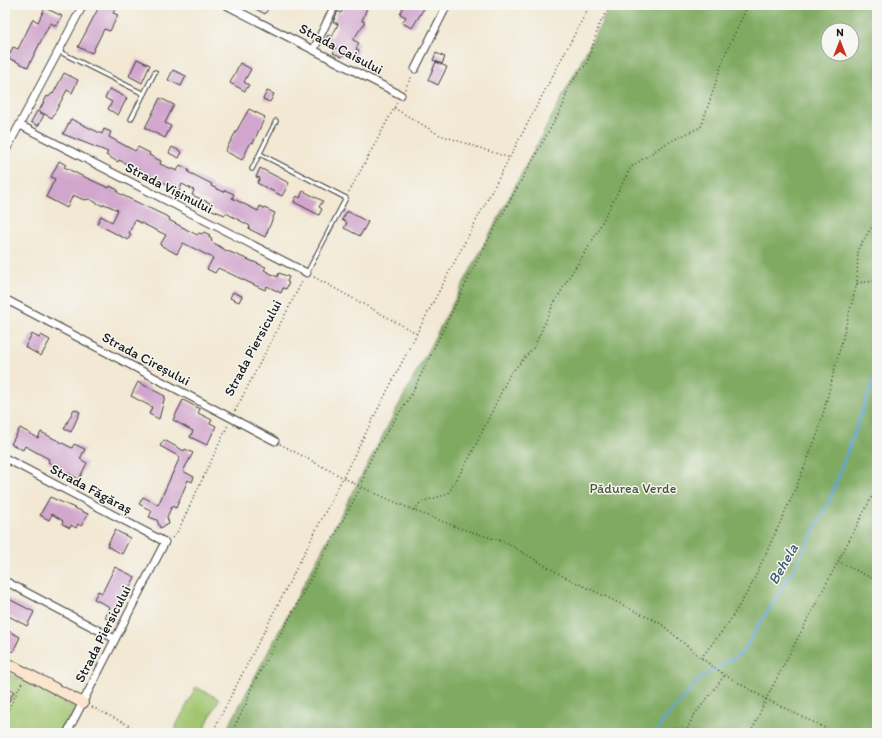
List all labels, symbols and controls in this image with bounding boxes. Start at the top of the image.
street label: Strada Caisului [296,20,386,78]
north arrow [820,22,860,62]
text: N [836,26,844,39]
street label: Strada Vișinului [122,159,216,217]
street label: Strada Piersicului [220,297,286,399]
street label: Strada Cireșului [99,329,193,389]
street label: Strada Făgăraș [47,460,135,518]
park label: Pădurea Verde [590,480,677,497]
water label: Behela [764,540,802,588]
street label: Strada Piersicului [71,583,135,685]

